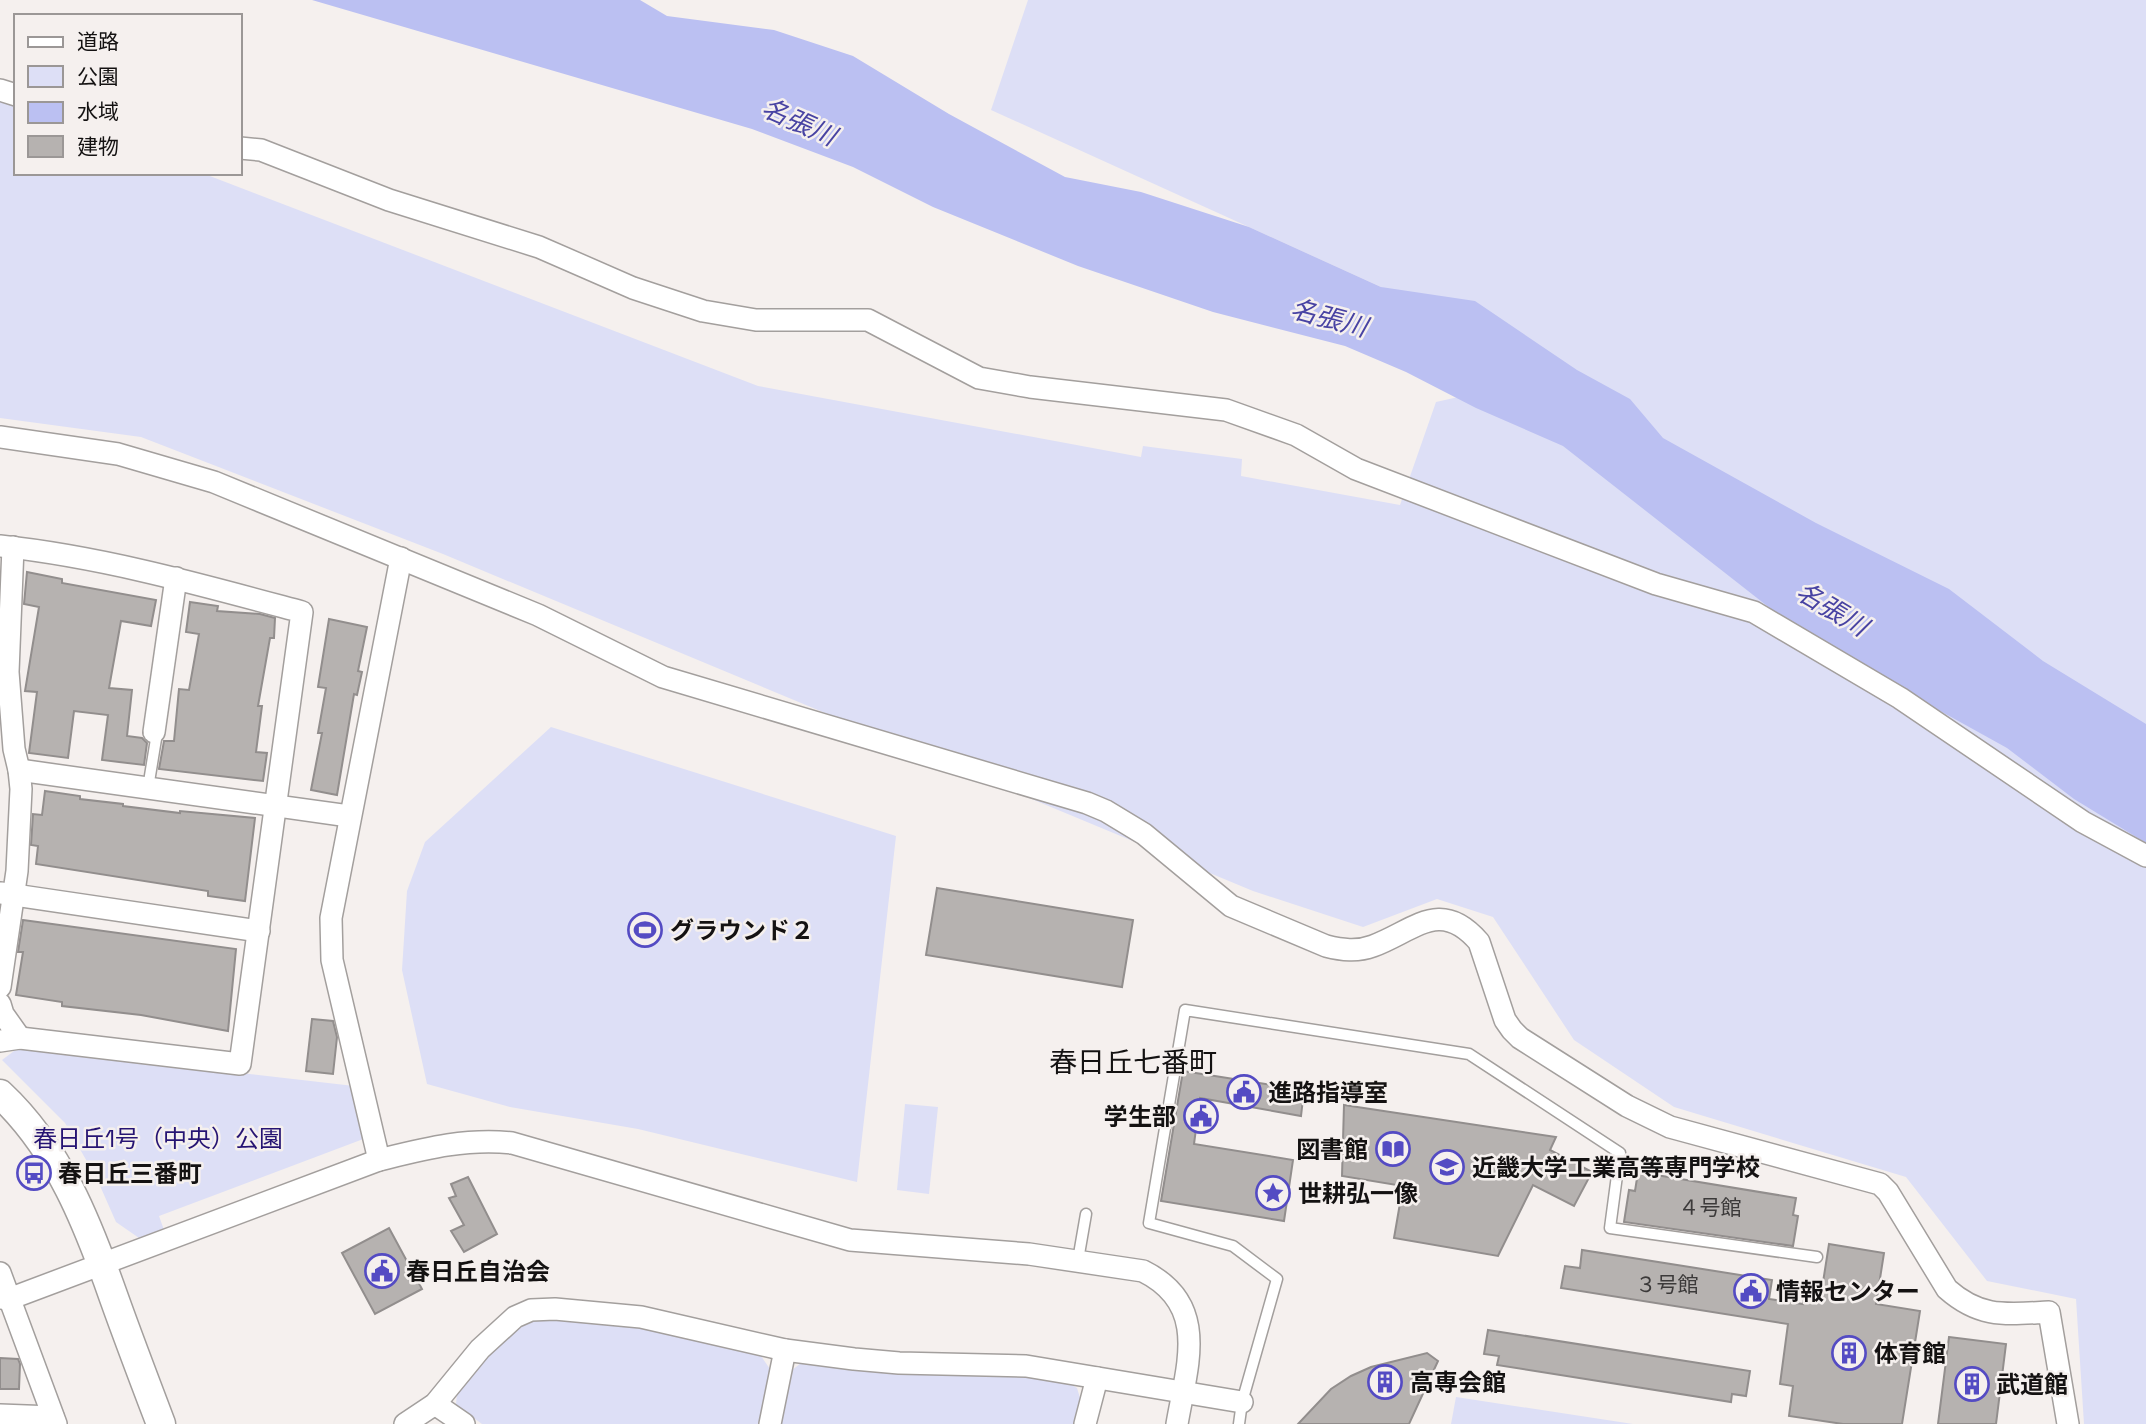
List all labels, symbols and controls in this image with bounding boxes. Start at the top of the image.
legend [14,14,242,175]
text: 道路 [77,28,119,55]
text: 公園 [77,63,119,90]
water label: 名張川 [756,91,844,155]
text: 水域 [77,98,119,125]
text: 建物 [77,133,119,160]
water label: 名張川 [1287,291,1374,345]
water label: 名張川 [1790,574,1877,645]
sports icon: グラウンド２ [626,911,664,949]
place label: グラウンド２ [670,915,814,946]
district label: 春日丘七番町 [1049,1044,1217,1080]
public building icon: 進路指導室 [1225,1073,1263,1111]
place label: 進路指導室 [1268,1077,1388,1108]
public building icon: 学生部 [1182,1097,1220,1135]
place label: 学生部 [1104,1101,1176,1132]
park label: 春日丘1号（中央）公園 [33,1123,283,1154]
library icon: 図書館 [1374,1130,1412,1168]
place label: 図書館 [1296,1134,1368,1165]
school or university icon: 近畿大学工業高等専門学校 [1428,1148,1466,1186]
place label: 近畿大学工業高等専門学校 [1472,1152,1760,1183]
bus stop icon: 春日丘三番町 [15,1154,53,1192]
place label: 春日丘三番町 [58,1158,202,1189]
place icon: 世耕弘一像 [1254,1174,1292,1212]
place label: 世耕弘一像 [1298,1178,1418,1209]
house number: ４号館 [1679,1194,1742,1221]
public building icon: 春日丘自治会 [363,1252,401,1290]
place label: 春日丘自治会 [406,1256,550,1287]
house number: ３号館 [1636,1271,1699,1298]
public building icon: 情報センター [1732,1272,1770,1310]
place label: 情報センター [1776,1276,1920,1307]
building icon: 体育館 [1830,1334,1868,1372]
place label: 体育館 [1874,1338,1946,1369]
building icon: 高専会館 [1366,1363,1404,1401]
building icon: 武道館 [1953,1365,1991,1403]
place label: 高専会館 [1410,1367,1506,1398]
place label: 武道館 [1996,1369,2068,1400]

